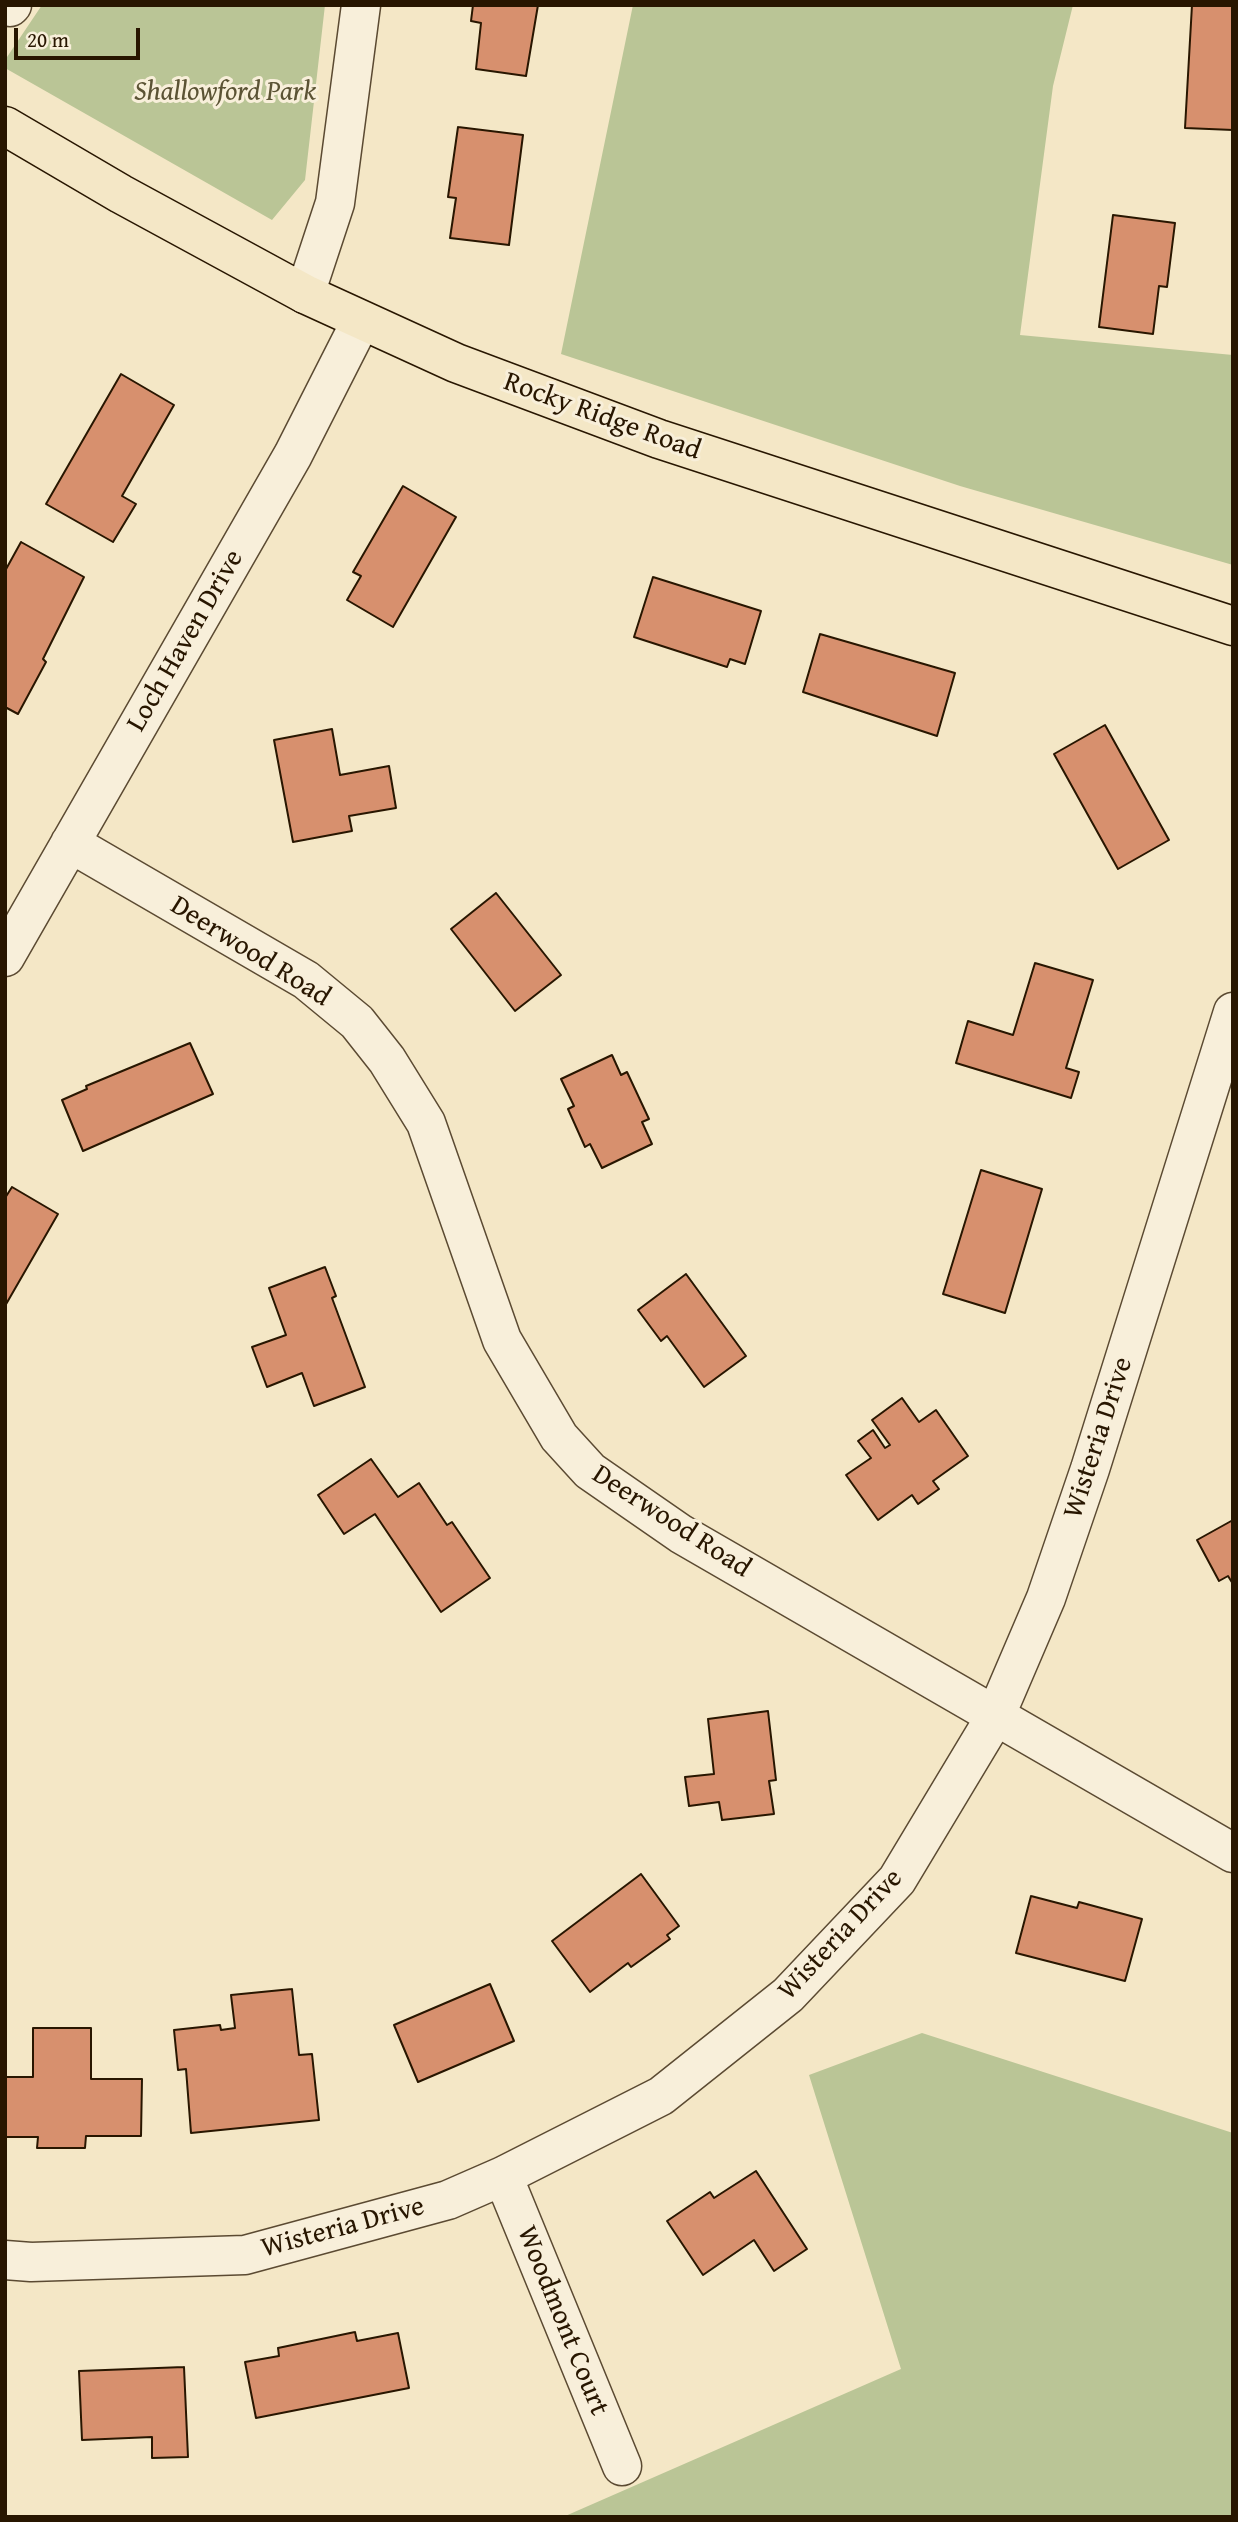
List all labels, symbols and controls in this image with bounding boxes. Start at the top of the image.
scale bar [18,14,144,58]
text: 20 m [27,24,69,55]
park label: Shallowford Park [134,76,316,110]
street label: Rocky Ridge Road [499,366,705,468]
street label: Loch Haven Drive [120,544,252,738]
street label: Deerwood Road [164,889,336,1015]
street label: Wisteria Drive [1057,1353,1141,1523]
street label: Deerwood Road [585,1458,757,1586]
street label: Wisteria Drive [772,1862,910,2008]
street label: Wisteria Drive [258,2190,428,2266]
street label: Woodmont Court [509,2221,615,2421]

